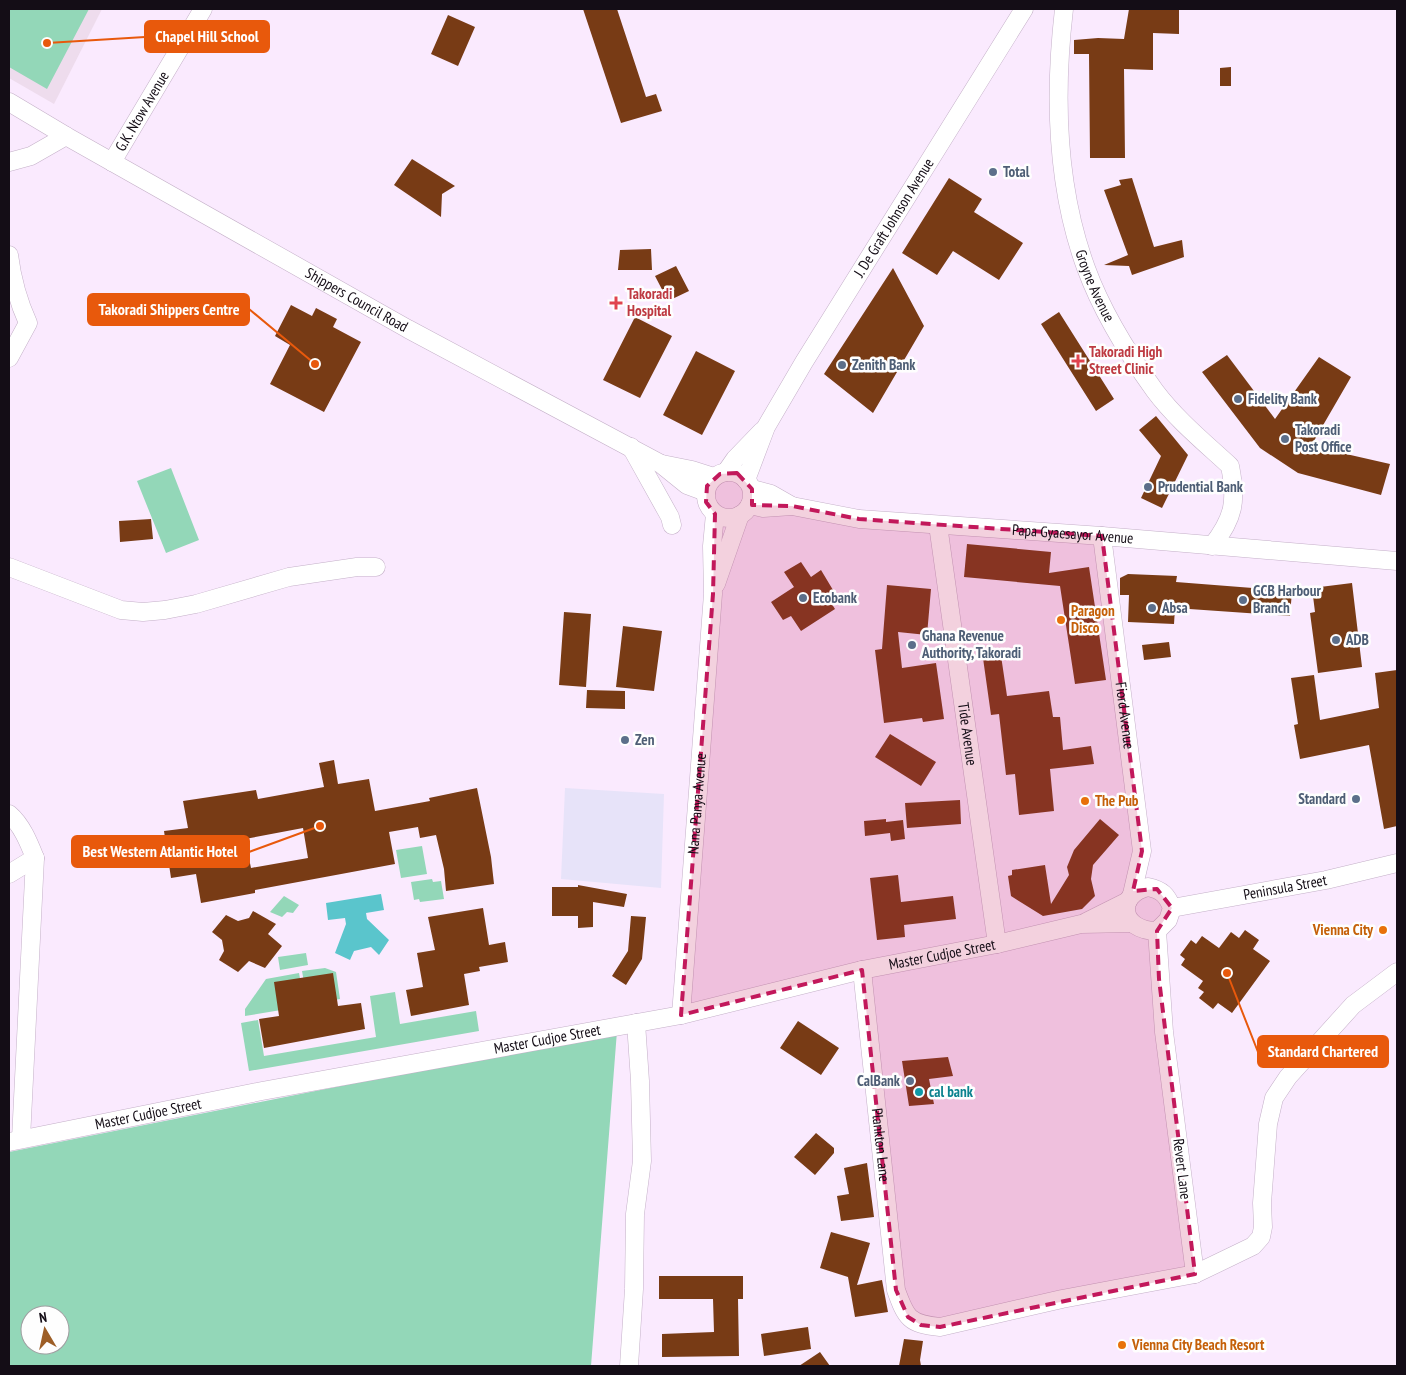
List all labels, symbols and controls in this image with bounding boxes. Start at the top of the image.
callout: Chapel Hill School [145,21,269,52]
text: Chapel Hill School [155,26,259,46]
street label: G.K. Ntow Avenue [111,67,173,155]
street label: J. De Graft Johnson Avenue [849,154,938,281]
place label: Total [1003,162,1030,181]
marker: Total [987,166,999,178]
street label: Groyne Avenue [1071,247,1119,325]
street label: Shippers Council Road [302,263,412,336]
place label: Takoradi Hospital [627,284,672,320]
callout: Takoradi Shippers Centre [88,294,249,325]
marker: Takoradi Hospital [609,296,623,310]
text: Takoradi Shippers Centre [98,299,240,319]
place label: Takoradi High Street Clinic [1089,342,1162,378]
marker: Takoradi High Street Clinic [1071,354,1085,368]
place label: Zenith Bank [852,355,916,374]
marker: Zenith Bank [836,359,848,371]
place label: Fidelity Bank [1248,389,1318,408]
marker: Fidelity Bank [1232,393,1244,405]
place label: Takoradi Post Office [1295,420,1352,456]
marker: Takoradi Post Office [1279,433,1291,445]
place label: Prudential Bank [1158,477,1244,496]
marker: Prudential Bank [1142,481,1154,493]
street label: Papa Gyaesayor Avenue [1012,520,1134,548]
place label: GCB Harbour Branch [1253,581,1321,617]
place label: Ecobank [813,588,858,607]
marker: Ecobank [797,592,809,604]
marker: GCB Harbour Branch [1237,594,1249,606]
place label: Absa [1161,598,1188,617]
place label: Paragon Disco [1071,601,1115,637]
marker: Absa [1146,602,1158,614]
marker: Paragon Disco [1055,614,1067,626]
place label: Ghana Revenue Authority, Takoradi [921,626,1021,662]
place label: ADB [1345,630,1369,649]
marker: ADB [1330,634,1342,646]
marker: Ghana Revenue Authority, Takoradi [906,639,918,651]
street label: Fiord Avenue [1112,681,1139,750]
street label: Tide Avenue [954,701,982,767]
place label: Zen [635,730,655,749]
marker: Zen [619,734,631,746]
street label: Nana Panya Avenue [683,752,710,855]
place label: Standard [1298,789,1346,808]
place label: The Pub [1095,791,1139,810]
marker: Standard [1350,793,1362,805]
marker: The Pub [1079,795,1091,807]
callout: Best Western Atlantic Hotel [72,836,249,867]
text: Best Western Atlantic Hotel [82,841,238,861]
street label: Peninsula Street [1242,870,1328,904]
place label: Vienna City [1312,920,1374,939]
marker: Vienna City [1377,924,1389,936]
street label: Master Cudjoe Street [887,935,997,974]
street label: Master Cudjoe Street [492,1020,602,1058]
callout: Standard Chartered [1258,1036,1388,1067]
text: Standard Chartered [1268,1041,1378,1061]
place label: CalBank [857,1071,901,1090]
marker: CalBank [904,1075,916,1087]
place label: cal bank [929,1082,974,1101]
marker: cal bank [913,1086,925,1098]
street label: Master Cudjoe Street [93,1093,203,1133]
street label: Plankton Lane [868,1107,894,1183]
street label: Revert Lane [1169,1137,1196,1200]
north arrow [20,1305,70,1355]
text: N [38,1308,48,1327]
place label: Vienna City Beach Resort [1131,1335,1265,1354]
marker: Vienna City Beach Resort [1116,1339,1128,1351]

